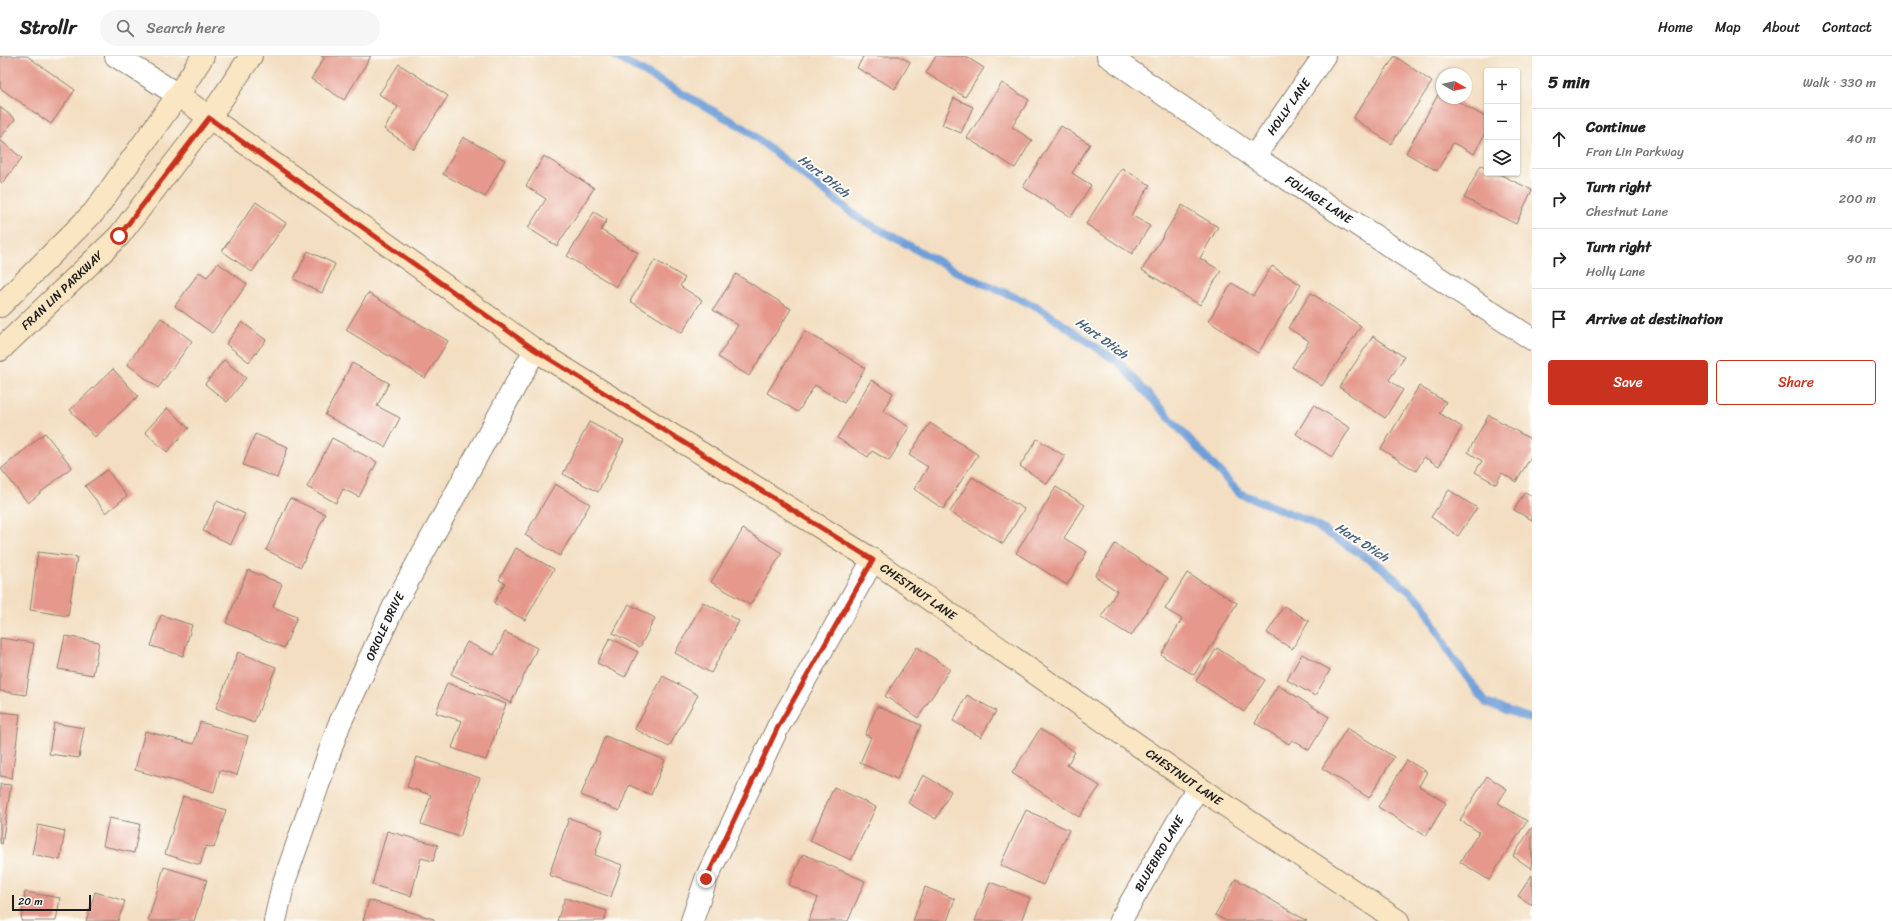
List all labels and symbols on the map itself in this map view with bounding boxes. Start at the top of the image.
north arrow [1436,68,1472,104]
street label: HOLLY LANE [1261,73,1317,140]
water label: Hart Dtich [793,148,856,204]
street label: FOLIAGE LANE [1281,169,1358,230]
route start [110,227,128,245]
street label: FRAN LIN PARKWAY [16,244,109,336]
water label: Hart Dtich [1071,311,1134,366]
water label: Hart Dtich [1331,516,1394,569]
street label: CHESTNUT LANE [875,557,963,627]
street label: ORIOLE DRIVE [359,587,411,665]
street label: CHESTNUT LANE [1141,743,1228,812]
street label: BLUEBIRD LANE [1128,810,1191,896]
route end [697,870,715,888]
scale bar [12,893,91,912]

